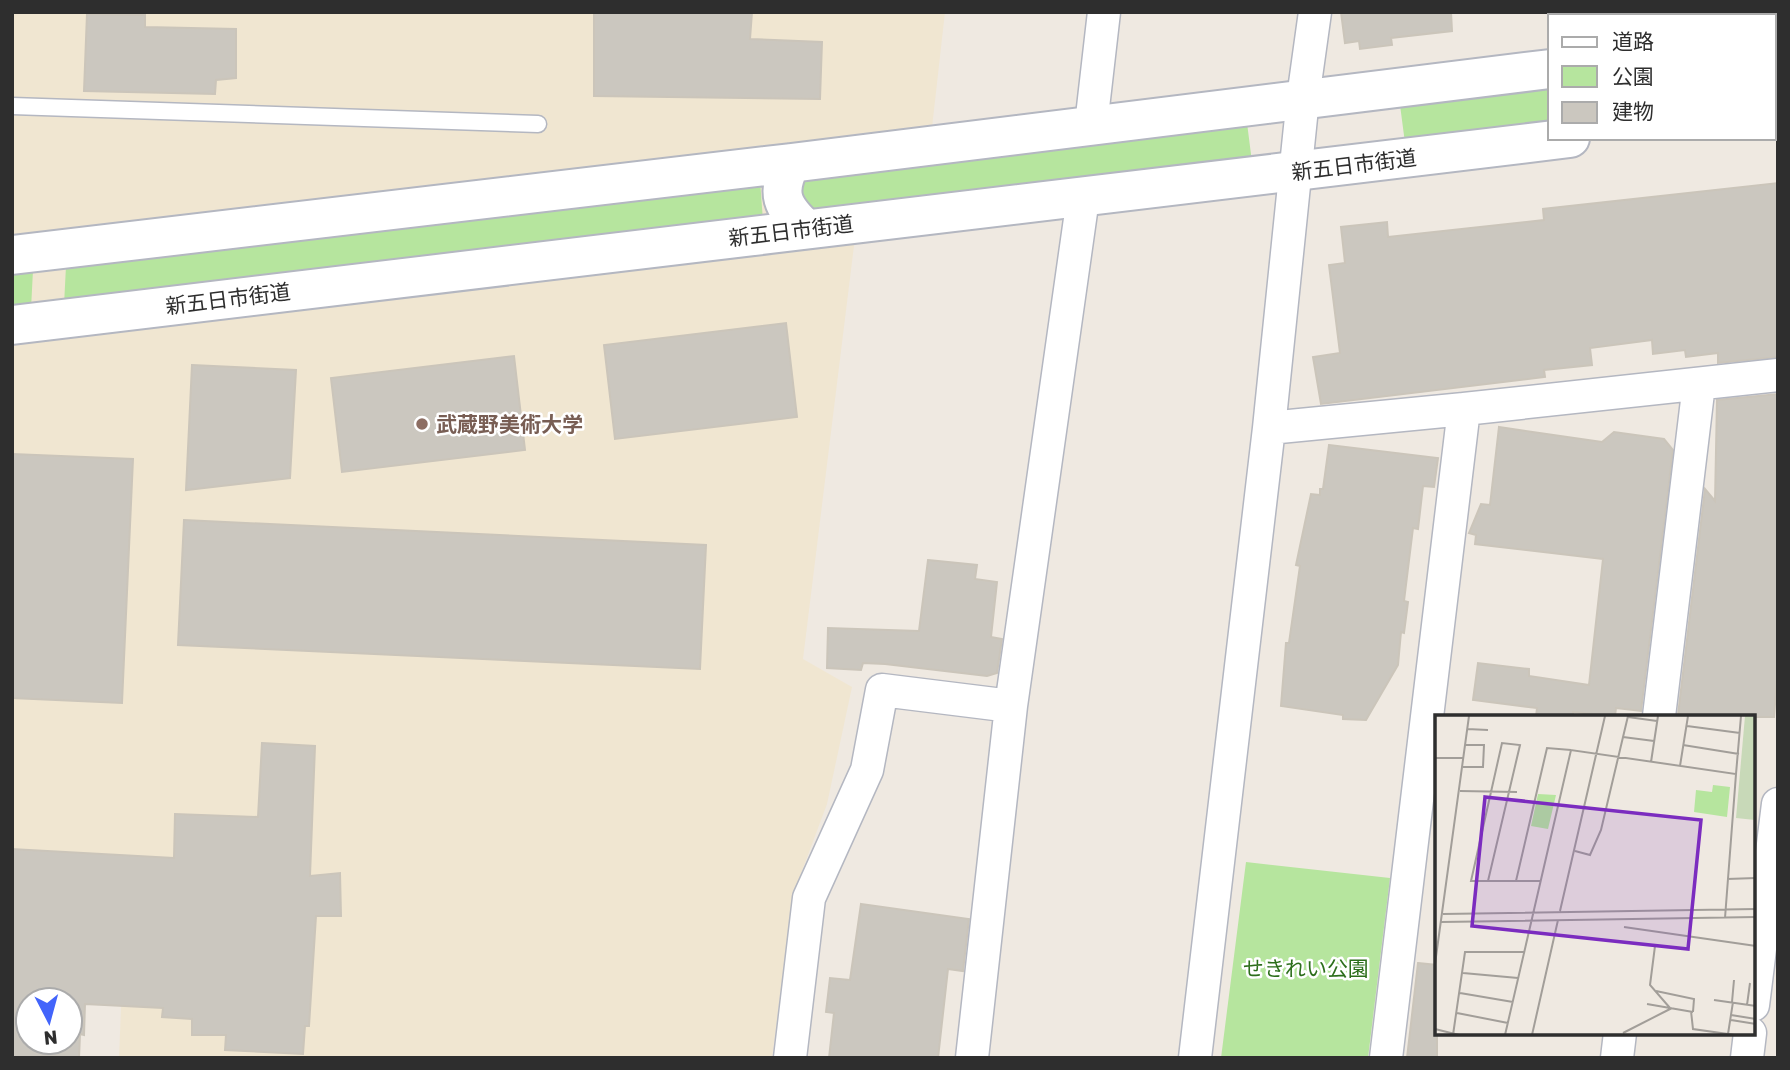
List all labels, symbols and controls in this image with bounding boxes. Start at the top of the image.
legend [1548,14,1776,140]
text: 道路 [1612,29,1654,54]
text: 公園 [1612,64,1654,89]
text: 建物 [1612,99,1654,124]
street label: 新五日市街道 [1290,145,1418,185]
street label: 新五日市街道 [727,211,855,251]
street label: 新五日市街道 [164,279,292,319]
place label: 武蔵野美術大学 [436,412,583,437]
marker: 武蔵野美術大学 [414,416,430,432]
inset map [1435,715,1755,1035]
park label: せきれい公園 [1243,956,1369,981]
north arrow [14,986,84,1056]
text: N [43,1025,59,1050]

